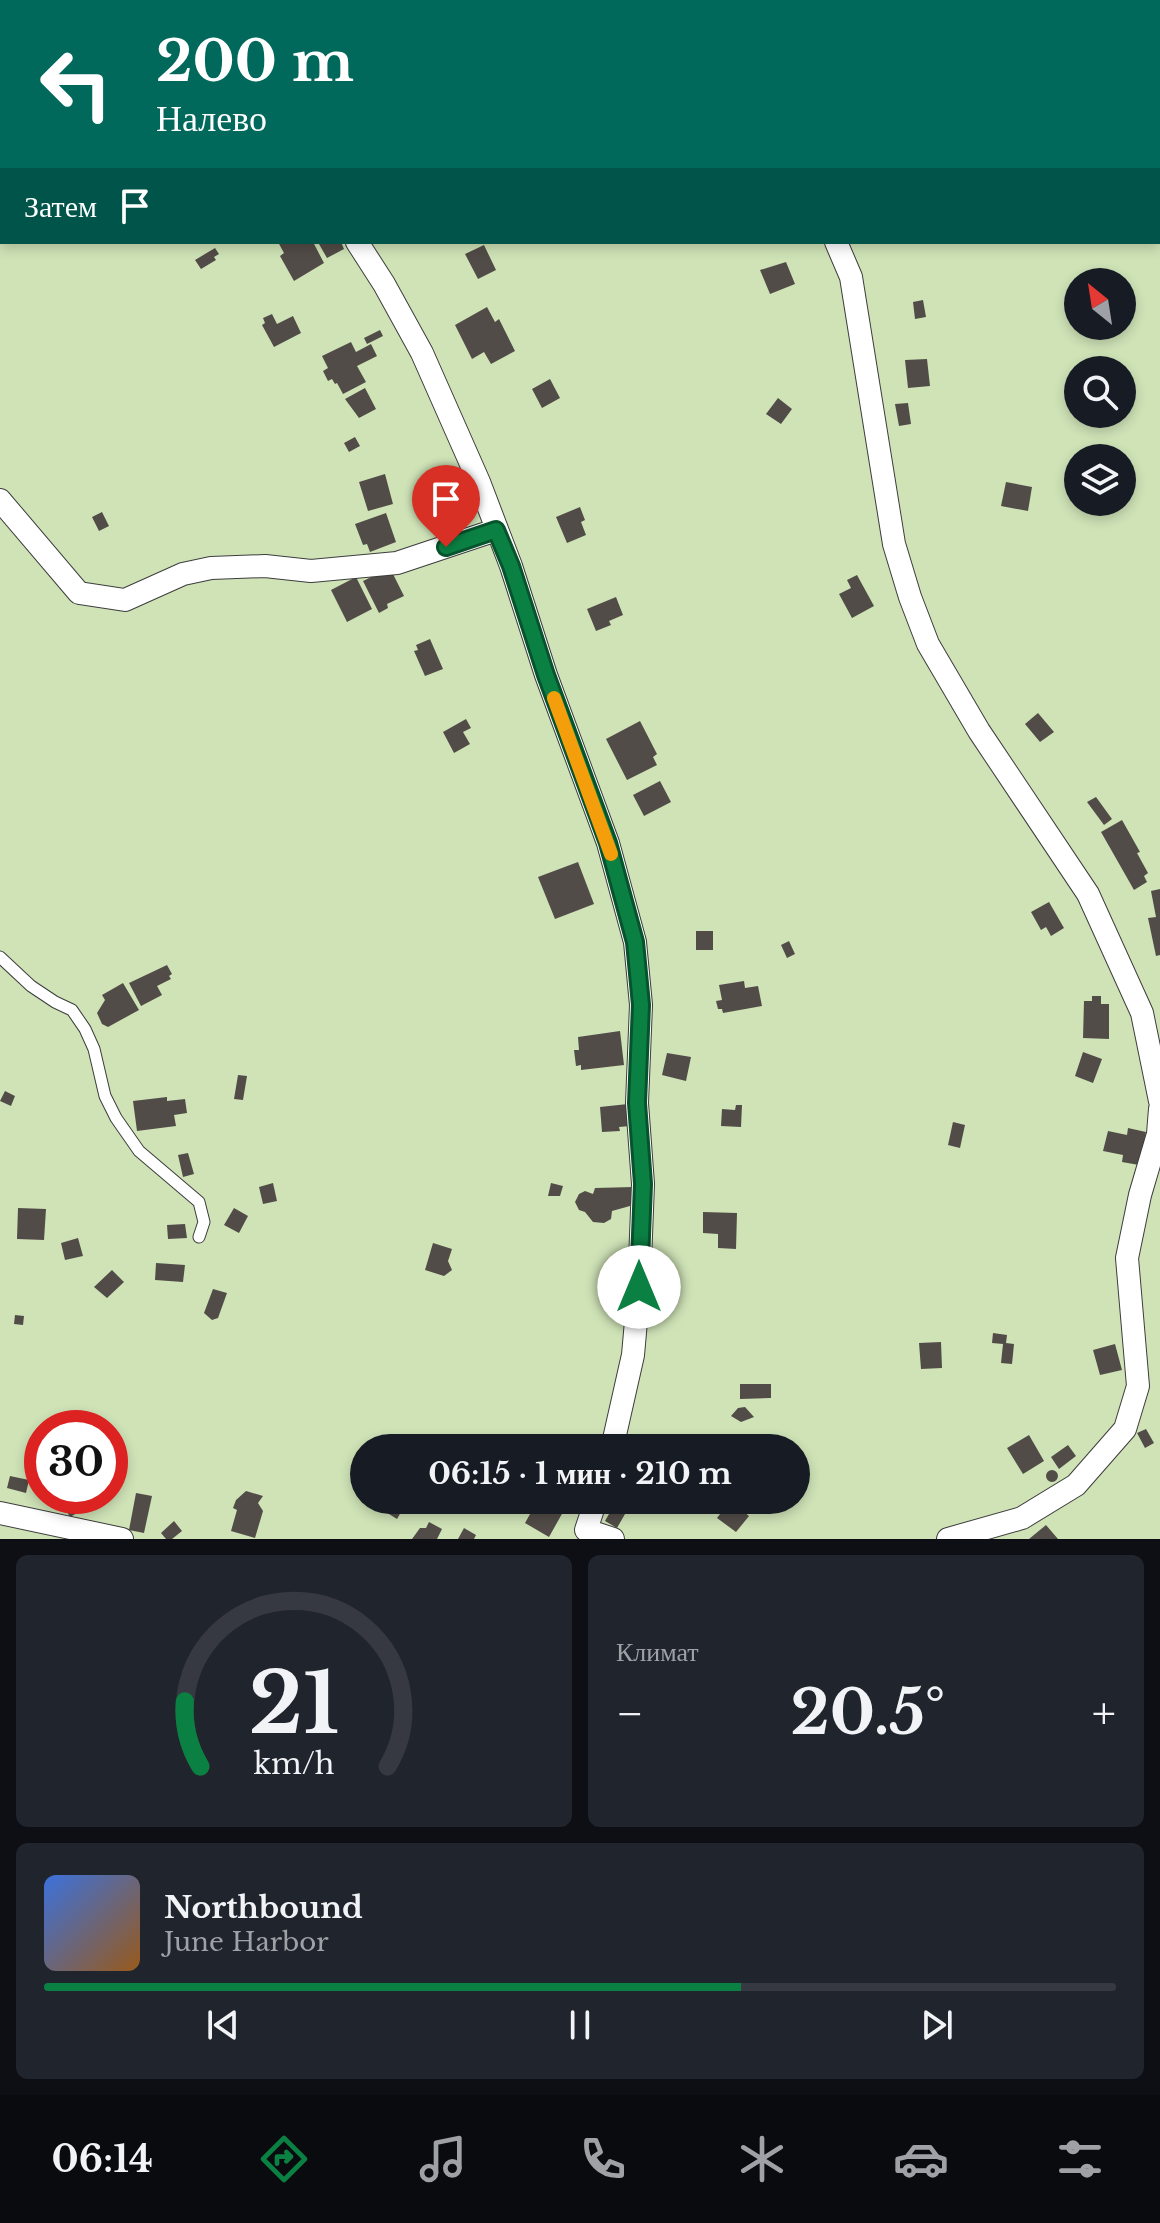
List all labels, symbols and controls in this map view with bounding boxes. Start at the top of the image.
text: 200 m [156,27,354,96]
icon: left [24,32,128,136]
text: Налево [156,96,267,141]
icon: arrive [113,184,157,228]
text: Затем [24,188,97,225]
north arrow [1064,268,1136,340]
map controls [1064,268,1136,516]
button: search [1064,356,1136,428]
button: layers [1064,444,1136,516]
pin [412,465,480,547]
icon: arrive [424,477,468,521]
position arrow [597,1245,681,1329]
speed limit sign: 30 [24,1410,128,1514]
text: 06:15 · 1 мин · 210 m [428,1455,732,1492]
text: Климат [616,1636,699,1668]
text: 21 [249,1652,339,1755]
text: 20.5° [791,1676,945,1750]
text: − [616,1686,644,1741]
text: + [1092,1686,1116,1741]
text: km/h [253,1746,335,1782]
text: Northbound [164,1889,363,1926]
text: June Harbor [164,1926,329,1958]
icon: previous [201,2003,245,2047]
icon: pause [558,2003,602,2047]
icon: next [915,2003,959,2047]
icon: directions [256,2131,312,2187]
icon: music [415,2131,471,2187]
icon: phone [575,2131,631,2187]
icon: climate [734,2131,790,2187]
icon: car [893,2131,949,2187]
icon: filters [1052,2131,1108,2187]
text: 06:14 [52,2137,153,2182]

